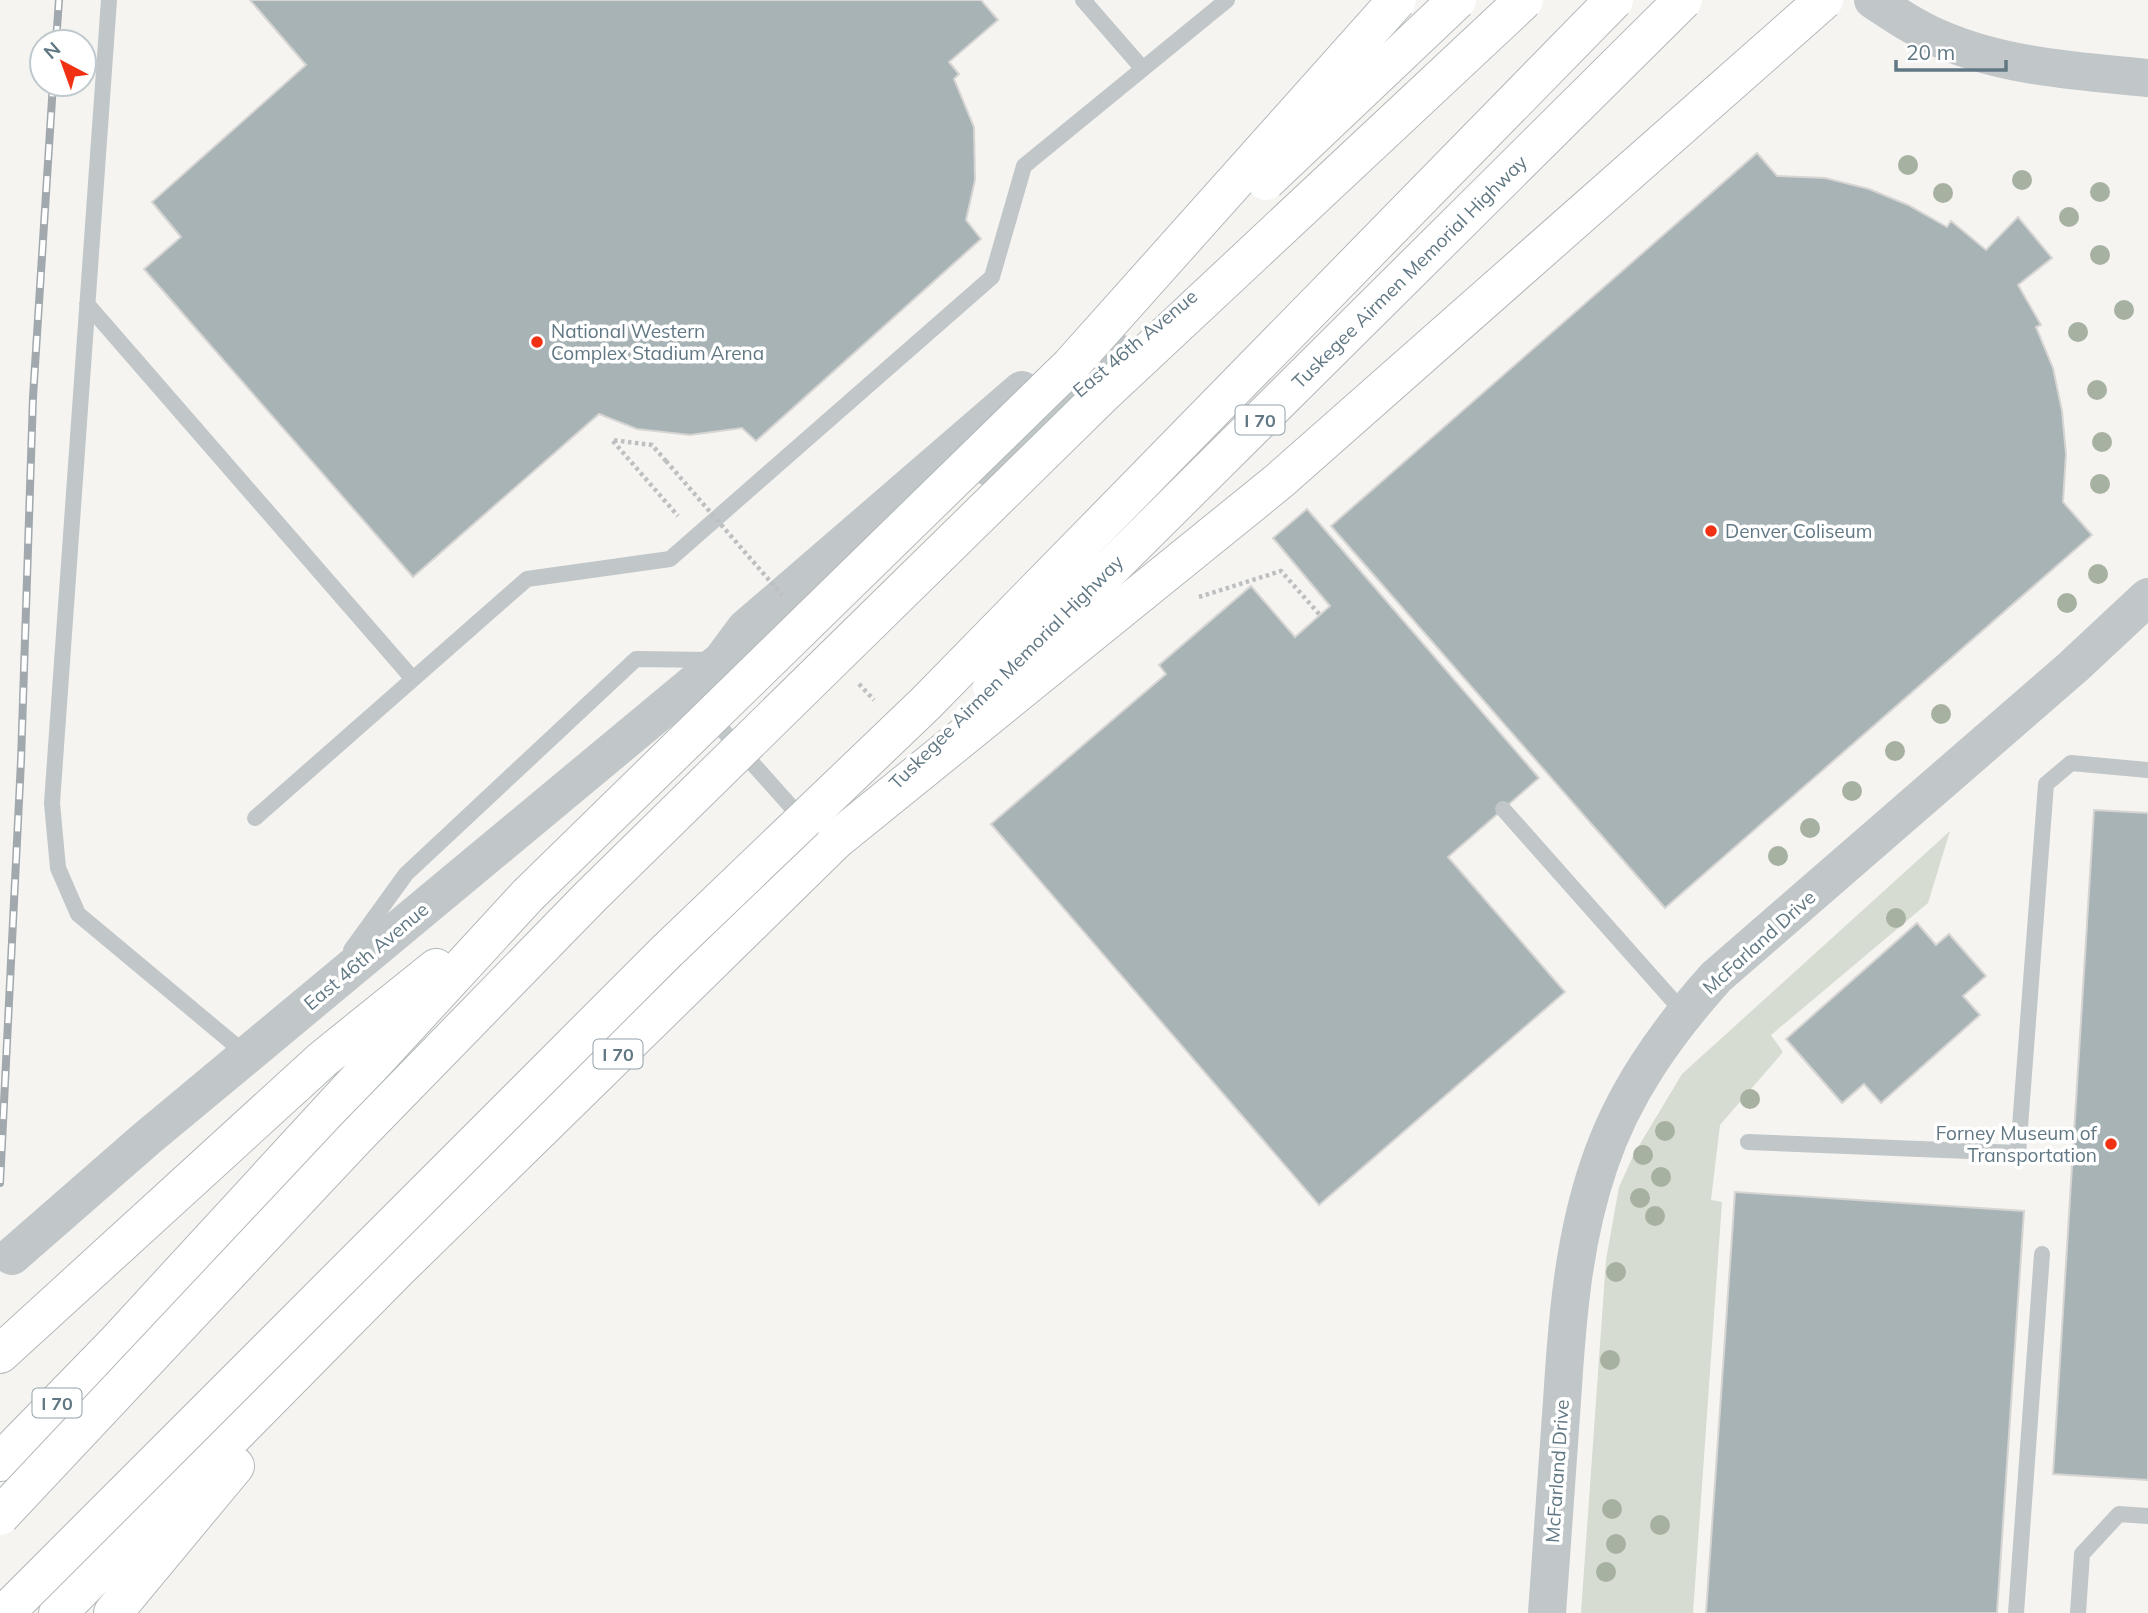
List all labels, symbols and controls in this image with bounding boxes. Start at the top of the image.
north arrow [28,28,98,98]
scale bar [1896,28,2006,72]
text: N [39,36,65,64]
text: 20 m [1906,39,1955,65]
street label: Tuskegee Airmen Memorial Highway [1287,150,1532,394]
street label: East 46th Avenue [1068,284,1202,402]
place label: National Western Complex Stadium Arena [551,319,764,365]
marker: National Western Complex Stadium Arena [529,334,545,350]
road number: I 70 [1236,406,1284,434]
place label: Denver Coliseum [1725,519,1872,543]
marker: Denver Coliseum [1703,523,1719,539]
street label: Tuskegee Airmen Memorial Highway [884,550,1128,794]
street label: McFarland Drive [1698,885,1820,999]
street label: East 46th Avenue [299,897,433,1015]
road number: I 70 [594,1040,642,1069]
place label: Forney Museum of Transportation [1936,1121,2098,1167]
marker: Forney Museum of Transportation [2103,1136,2119,1152]
road number: I 70 [32,1388,82,1418]
street label: McFarland Drive [1540,1399,1574,1543]

